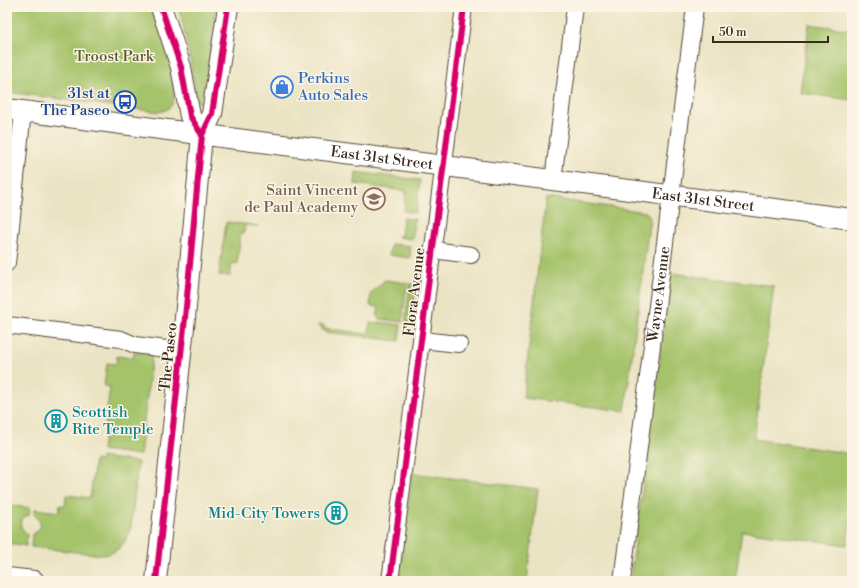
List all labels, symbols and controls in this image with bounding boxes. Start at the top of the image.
scale bar [713,18,828,44]
text: 50 m [719,25,747,40]
park label: Troost Park [74,47,155,66]
place label: Perkins Auto Sales [297,69,368,105]
shop icon: Perkins Auto Sales [269,74,295,100]
place label: 31st at The Paseo [40,84,111,120]
bus stop icon: 31st at The Paseo [112,89,138,115]
street label: East 31st Street [329,142,435,174]
place label: Saint Vincent de Paul Academy [244,181,359,217]
street label: East 31st Street [651,184,756,216]
school or university icon: Saint Vincent de Paul Academy [361,186,387,212]
street label: Wayne Avenue [643,245,674,344]
street label: Flora Avenue [400,247,429,338]
street label: The Paseo [155,321,182,393]
place label: Scottish Rite Temple [72,403,154,439]
building icon: Scottish Rite Temple [43,408,69,434]
building icon: Mid-City Towers [323,500,349,526]
place label: Mid-City Towers [208,504,320,523]

